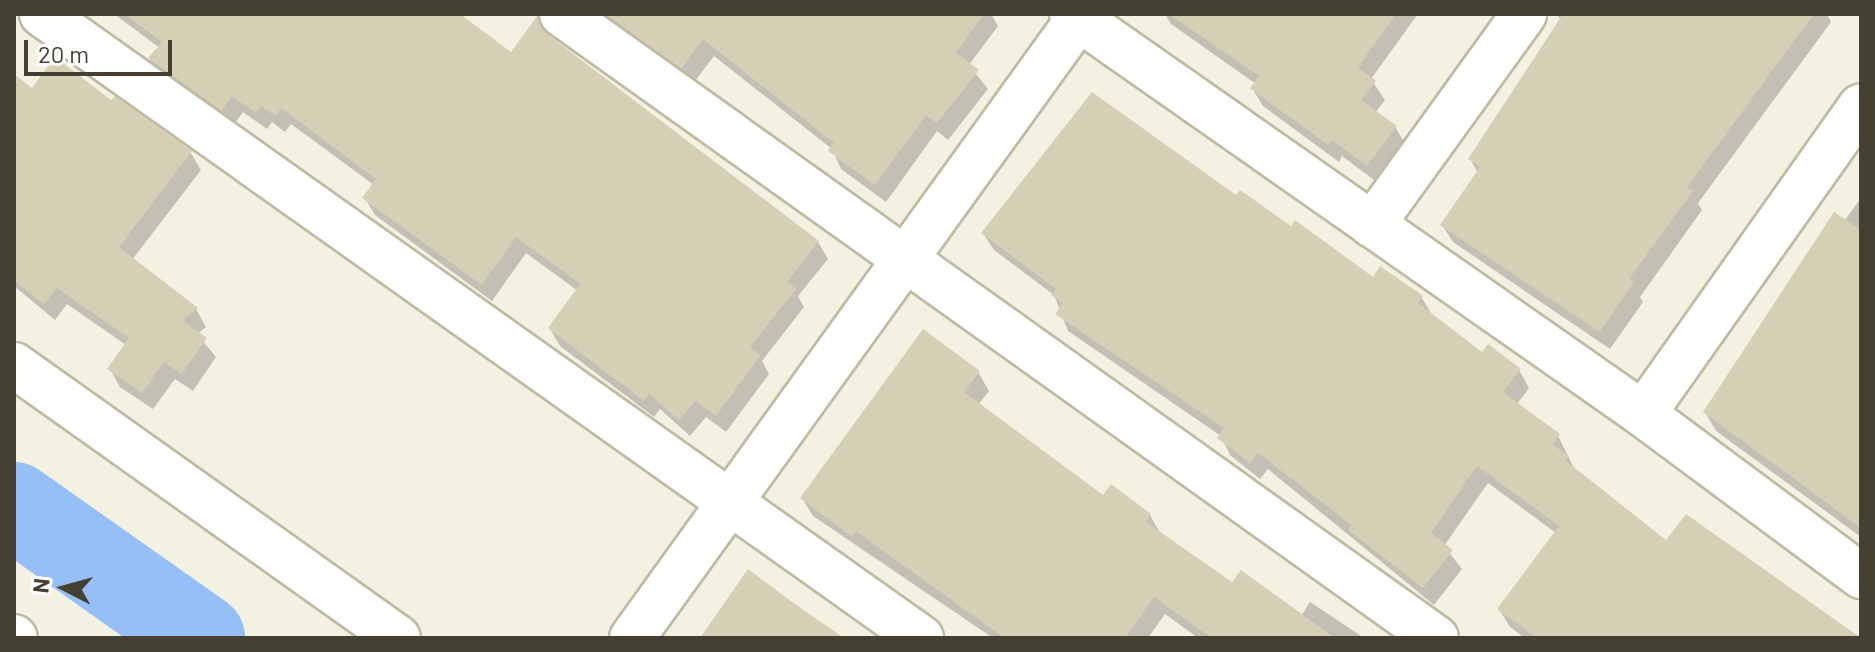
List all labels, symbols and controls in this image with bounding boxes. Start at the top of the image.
scale bar [28,24,176,74]
text: 20 m [38,39,89,68]
north arrow [24,548,104,628]
text: N [26,577,54,594]

